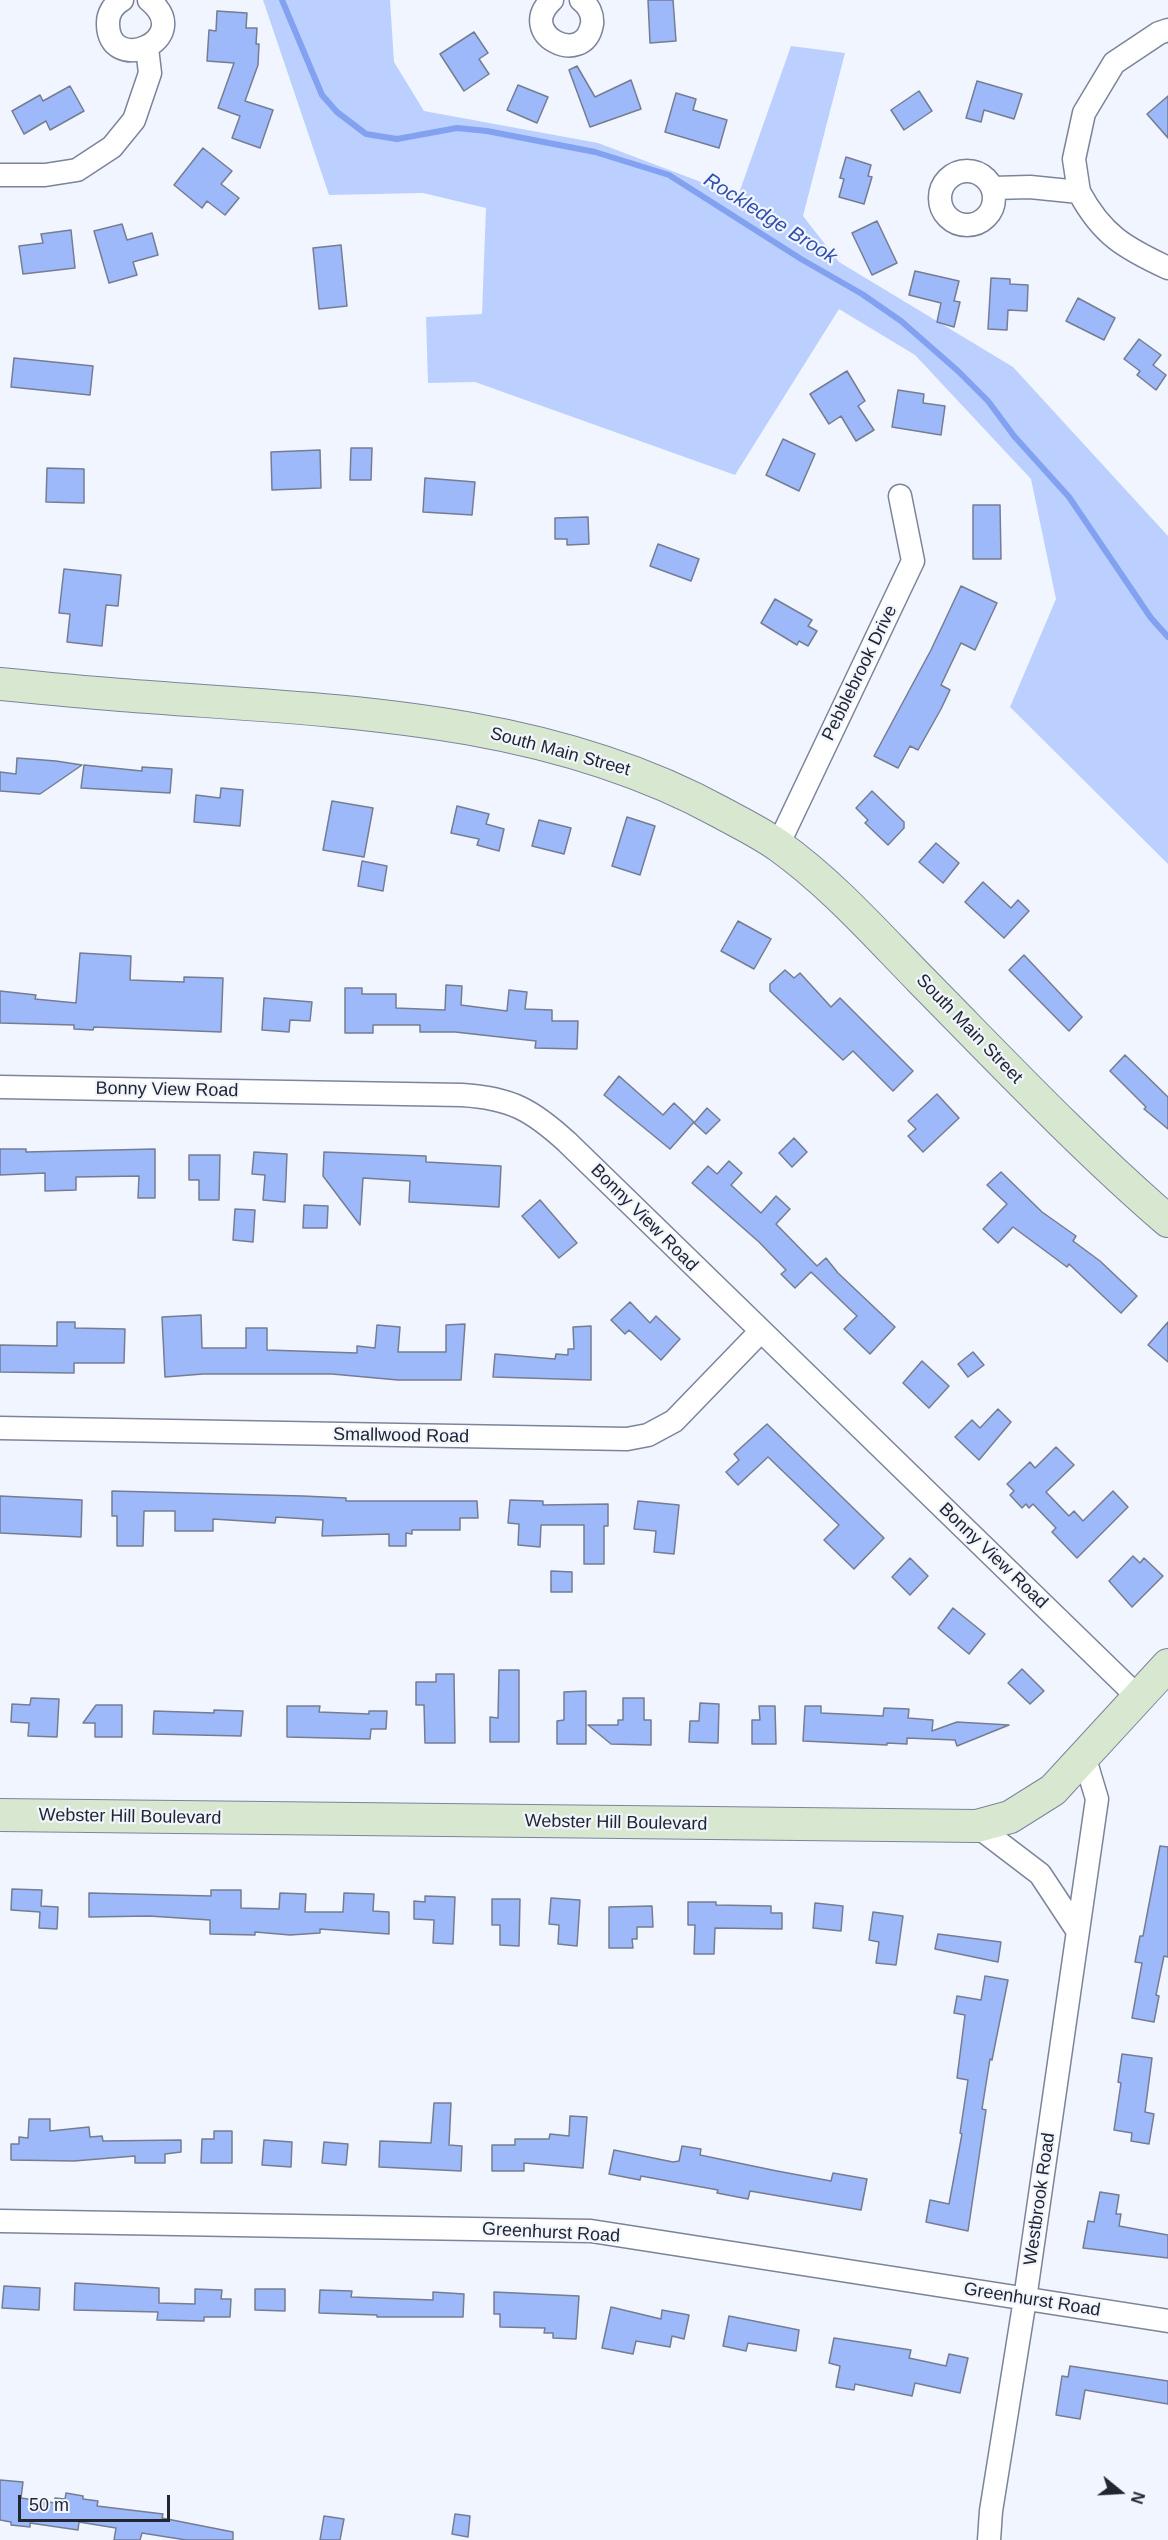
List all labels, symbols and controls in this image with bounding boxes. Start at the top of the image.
water label: Rockledge Brook [699,168,841,270]
street label: Pebblebrook Drive [818,602,902,744]
street label: South Main Street [488,723,632,781]
street label: South Main Street [911,970,1027,1088]
street label: Bonny View Road [95,1078,239,1102]
street label: Bonny View Road [586,1160,702,1276]
street label: Smallwood Road [333,1424,469,1448]
street label: Bonny View Road [934,1499,1052,1613]
street label: Webster Hill Boulevard [38,1805,222,1829]
street label: Webster Hill Boulevard [524,1811,708,1835]
street label: Westbrook Road [1020,2131,1060,2267]
street label: Greenhurst Road [481,2219,621,2247]
street label: Greenhurst Road [962,2279,1102,2321]
north arrow [1090,2462,1150,2522]
scale bar [21,2483,172,2521]
text: N [1128,2490,1147,2506]
text: 50 m [29,2495,69,2515]

